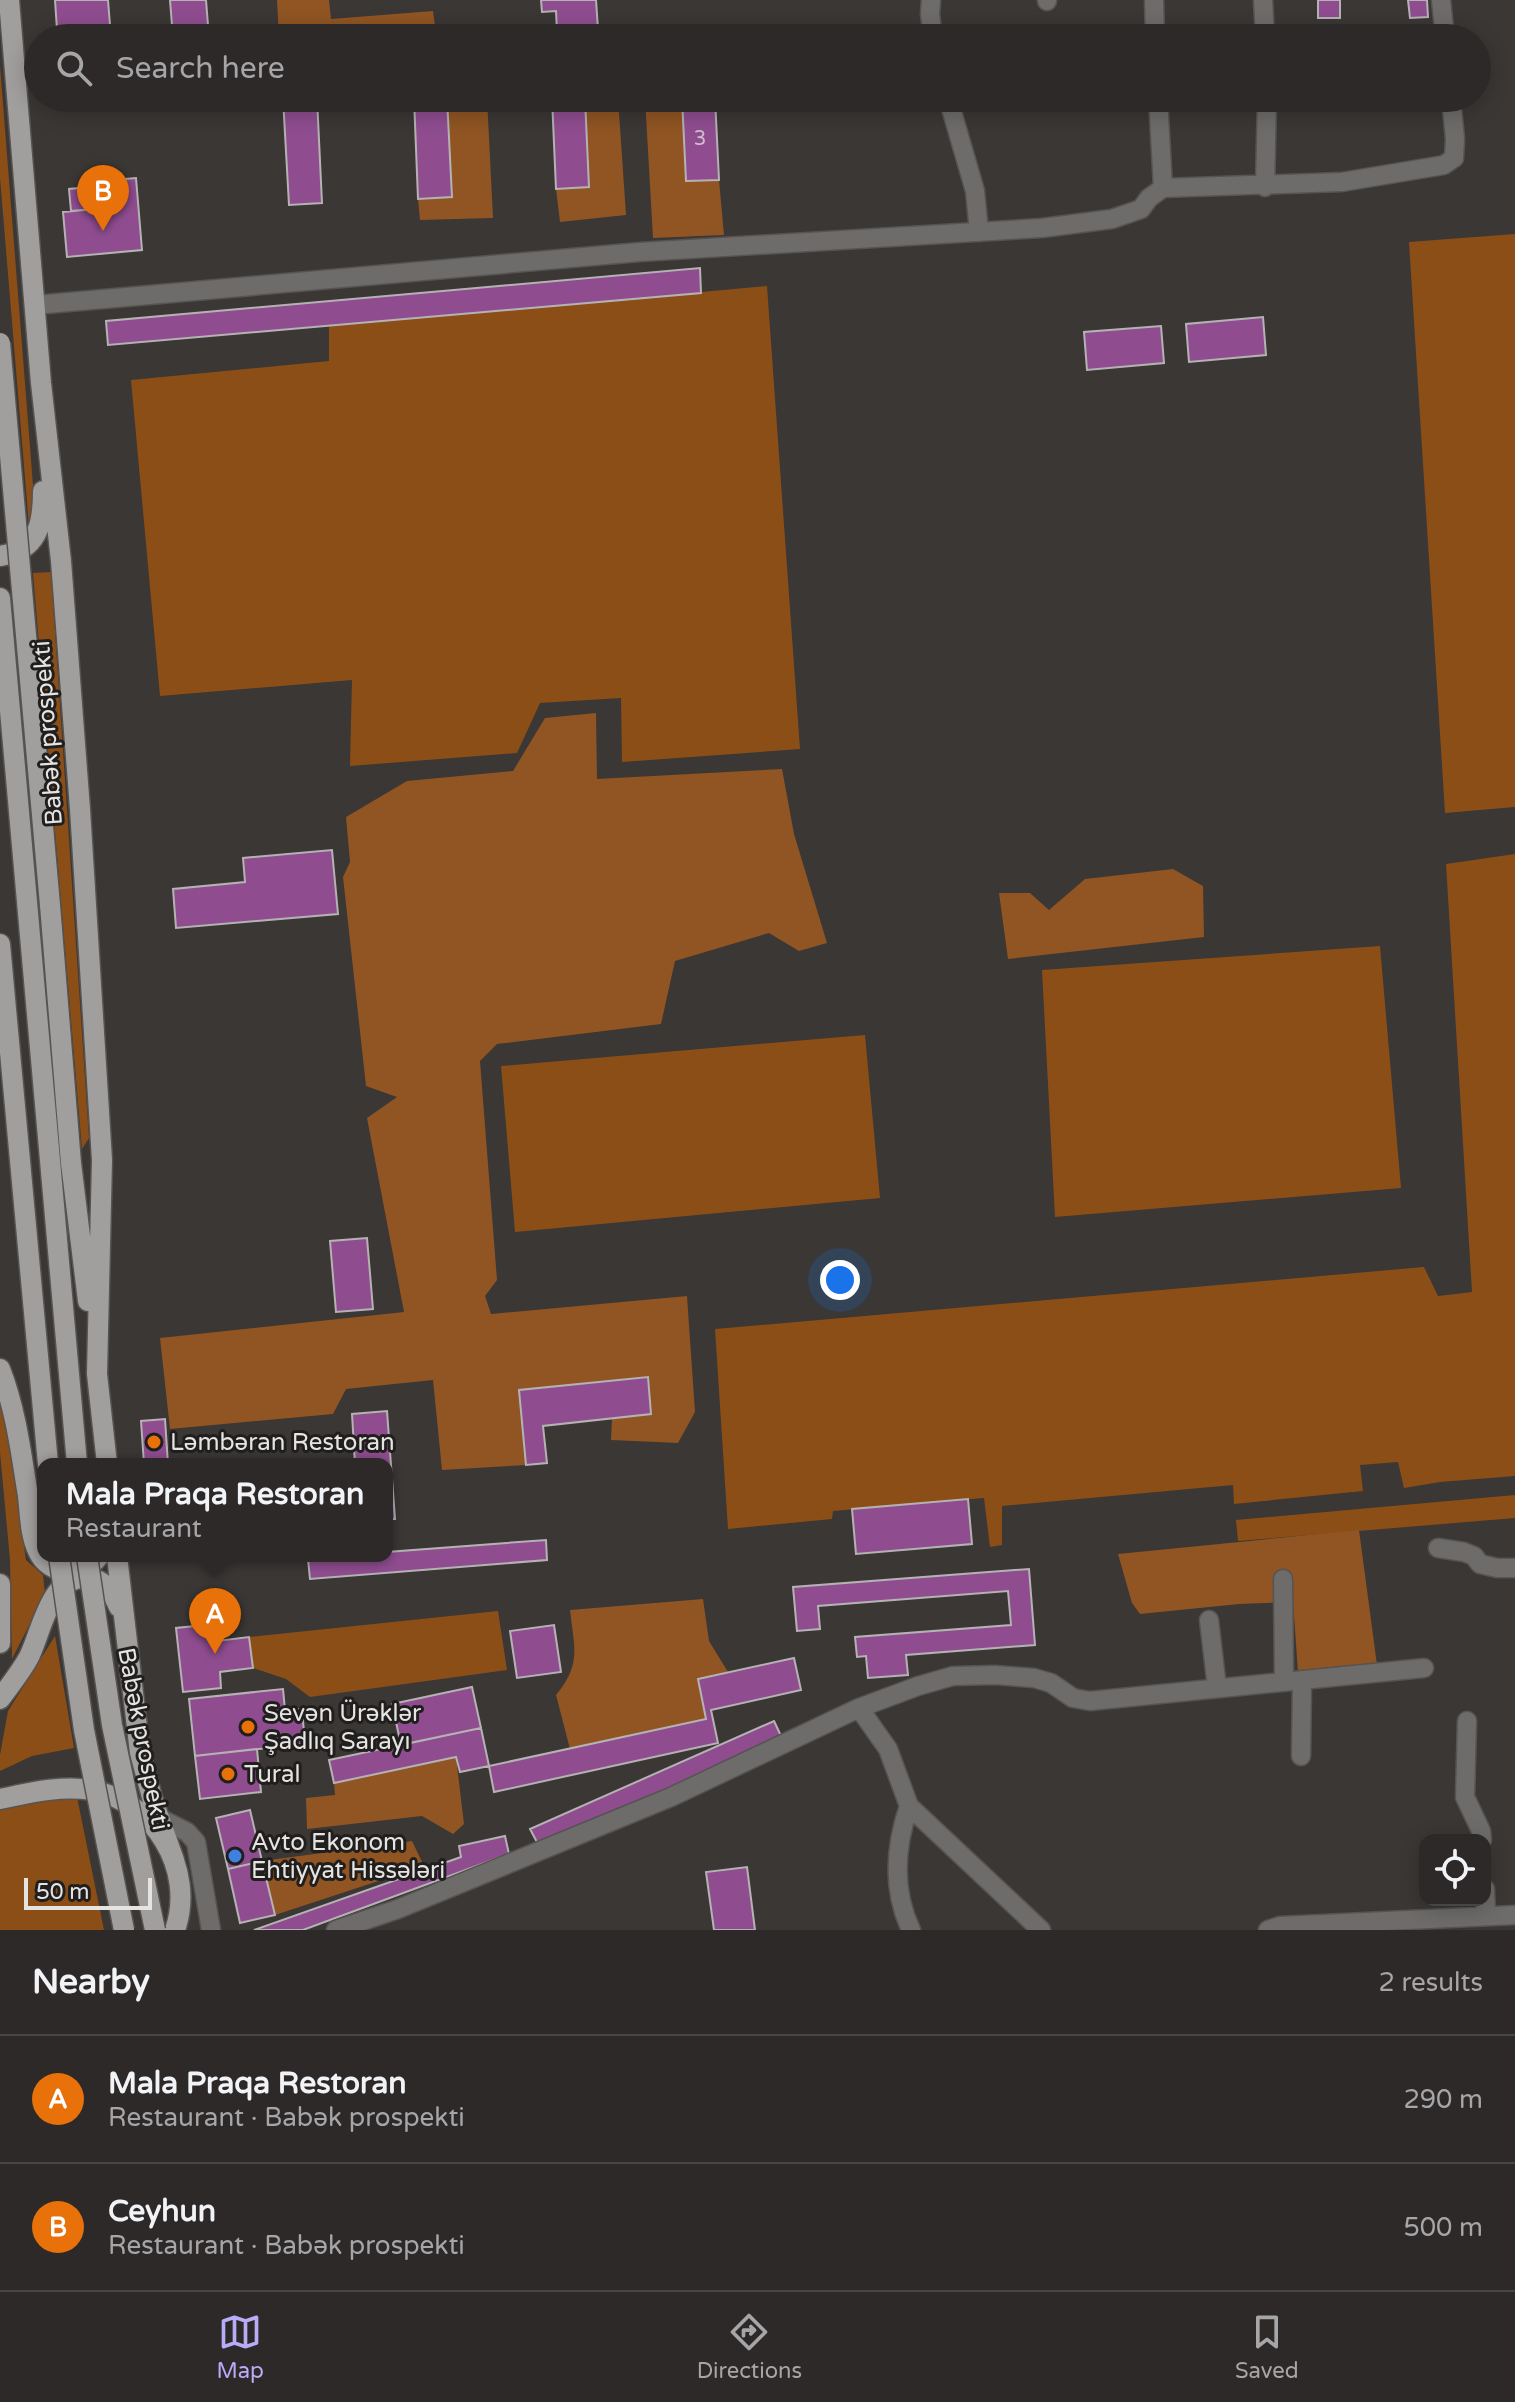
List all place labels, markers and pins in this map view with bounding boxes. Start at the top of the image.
pin: B [77,165,129,231]
place label: Ləmbəran Restoran [170,1428,395,1457]
marker: Ləmbəran Restoran [145,1433,163,1451]
pin: A [189,1588,241,1654]
place label: Sevən Ürəklər Şadlıq Sarayı [264,1699,422,1756]
marker: Sevən Ürəklər Şadlıq Sarayı [239,1718,257,1736]
place label: Tural [244,1760,300,1789]
marker: Tural [219,1765,237,1783]
place label: Avto Ekonom Ehtiyyat Hissələri [251,1828,445,1885]
marker: Avto Ekonom Ehtiyyat Hissələri [226,1847,244,1865]

